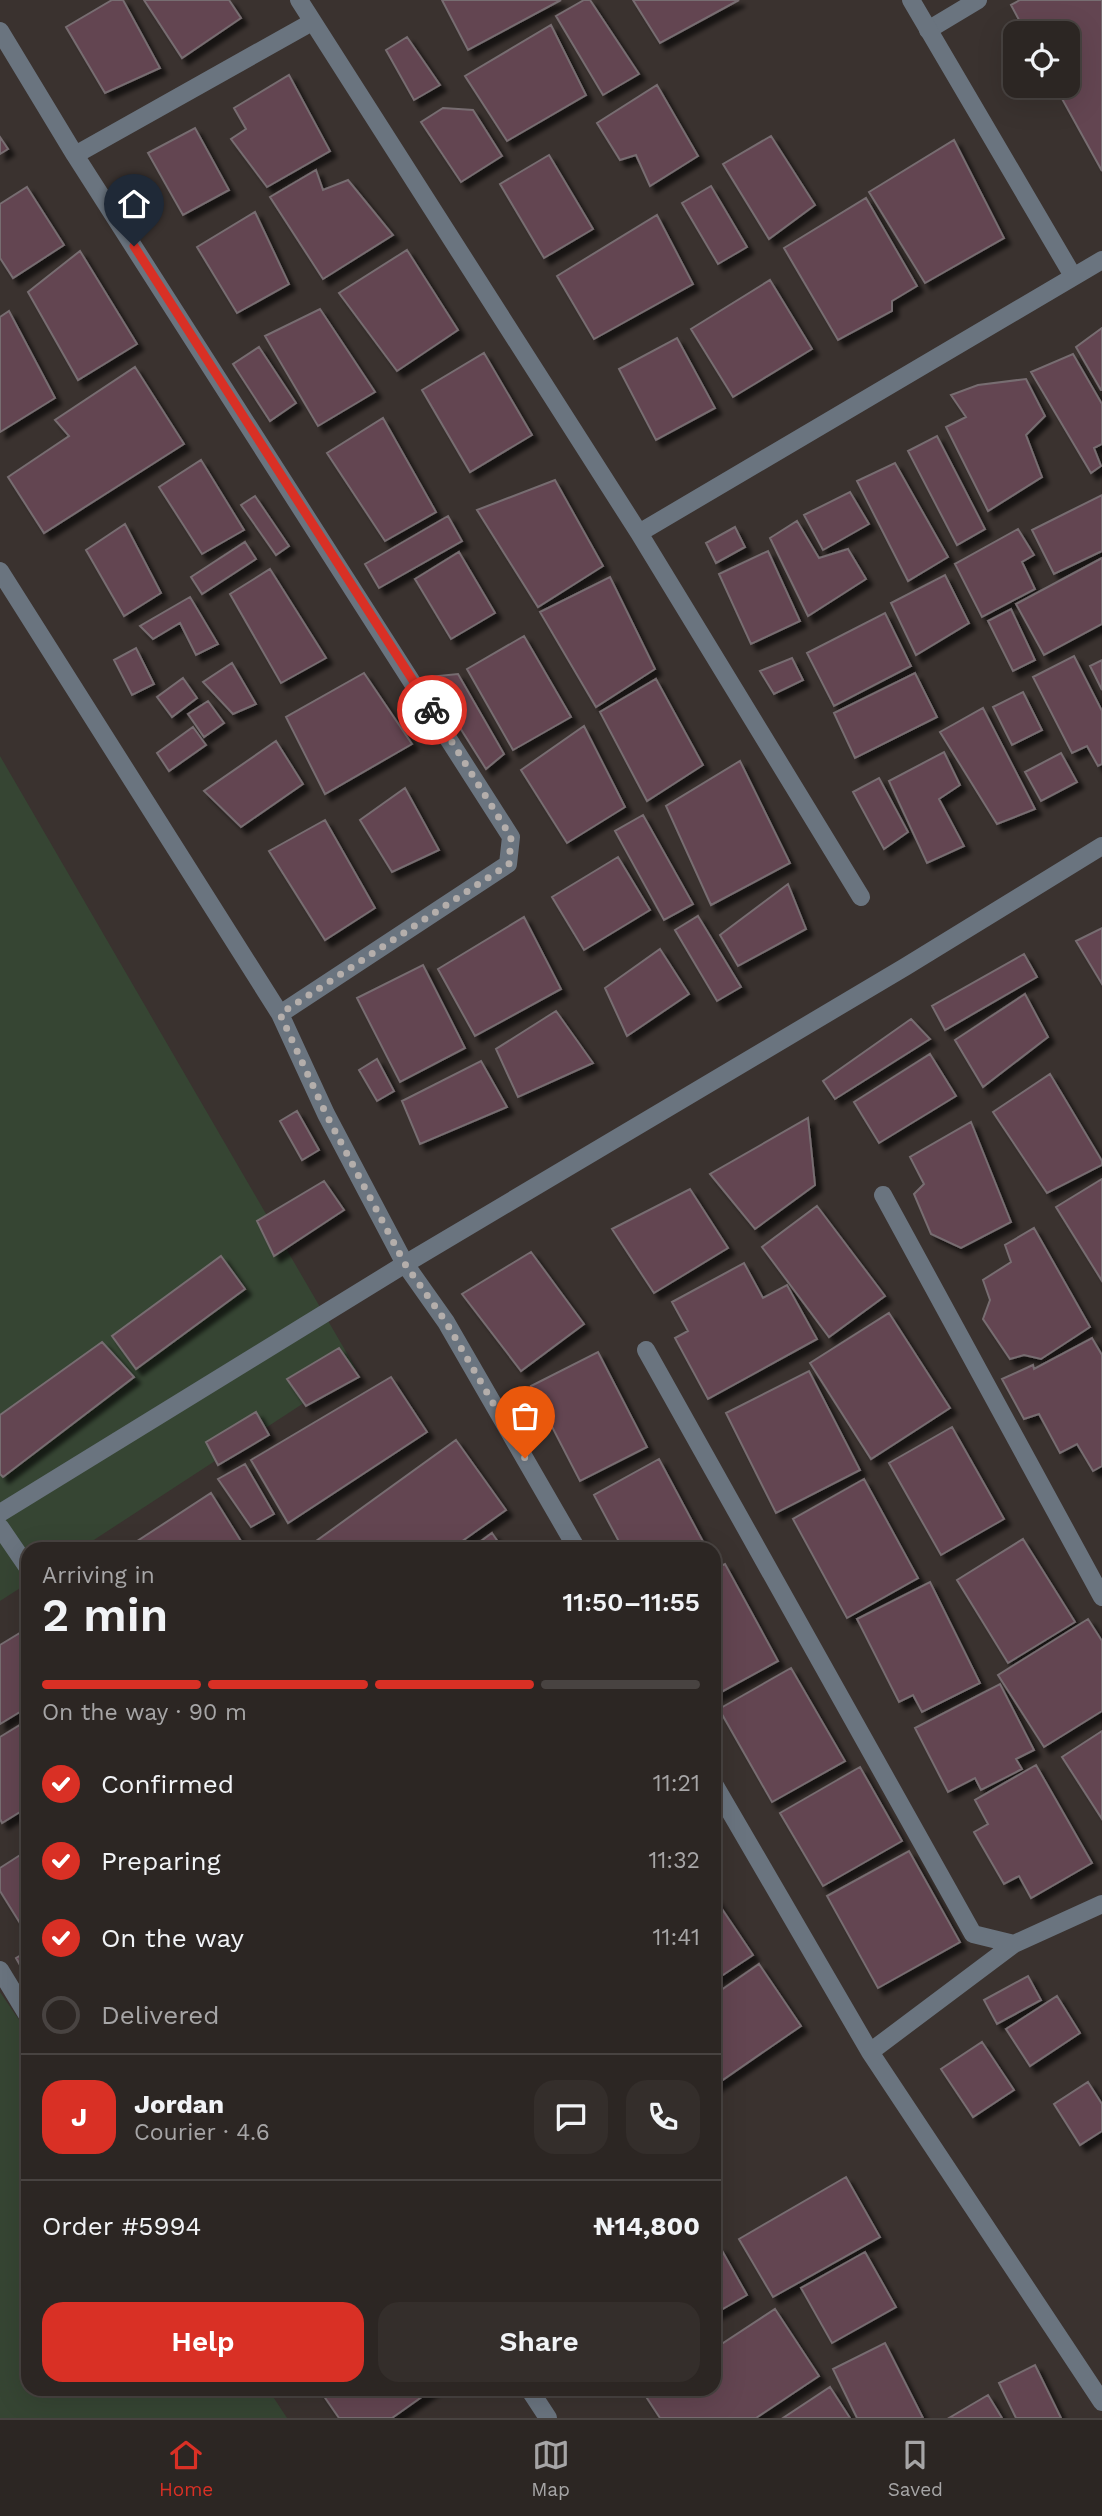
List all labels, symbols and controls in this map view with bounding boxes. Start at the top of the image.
map controls [1003,21,1080,98]
button: locate [1003,21,1080,98]
pin [104,174,164,246]
icon: home [115,185,153,223]
courier [397,675,467,745]
icon: bike [413,691,451,729]
pin [495,1386,555,1458]
icon: bag [506,1397,544,1435]
text: Arriving in [42,1562,155,1589]
text: 11:50–11:55 [563,1587,700,1617]
text: 2 min [42,1588,168,1642]
text: On the way · 90 m [42,1699,247,1726]
icon: check [42,1765,80,1803]
text: Confirmed [101,1769,234,1799]
text: 11:21 [653,1770,700,1797]
icon: check [42,1842,80,1880]
text: Preparing [101,1846,221,1876]
text: 11:32 [648,1847,700,1874]
icon: check [42,1919,80,1957]
text: On the way [101,1923,244,1953]
text: 11:41 [653,1924,700,1951]
text: Delivered [101,2000,220,2030]
button: chat [534,2080,608,2154]
button: phone [626,2080,700,2154]
text: Jordan [134,2089,224,2119]
text: J [71,2102,87,2132]
text: Courier · 4.6 [134,2119,270,2146]
text: Order #5994 [42,2211,201,2241]
text: ₦14,800 [593,2211,700,2241]
button: Help [42,2302,364,2382]
button: Share [378,2302,700,2382]
tab: Home [159,2436,213,2501]
tab: Map [531,2436,570,2501]
tab: Saved [888,2436,943,2501]

